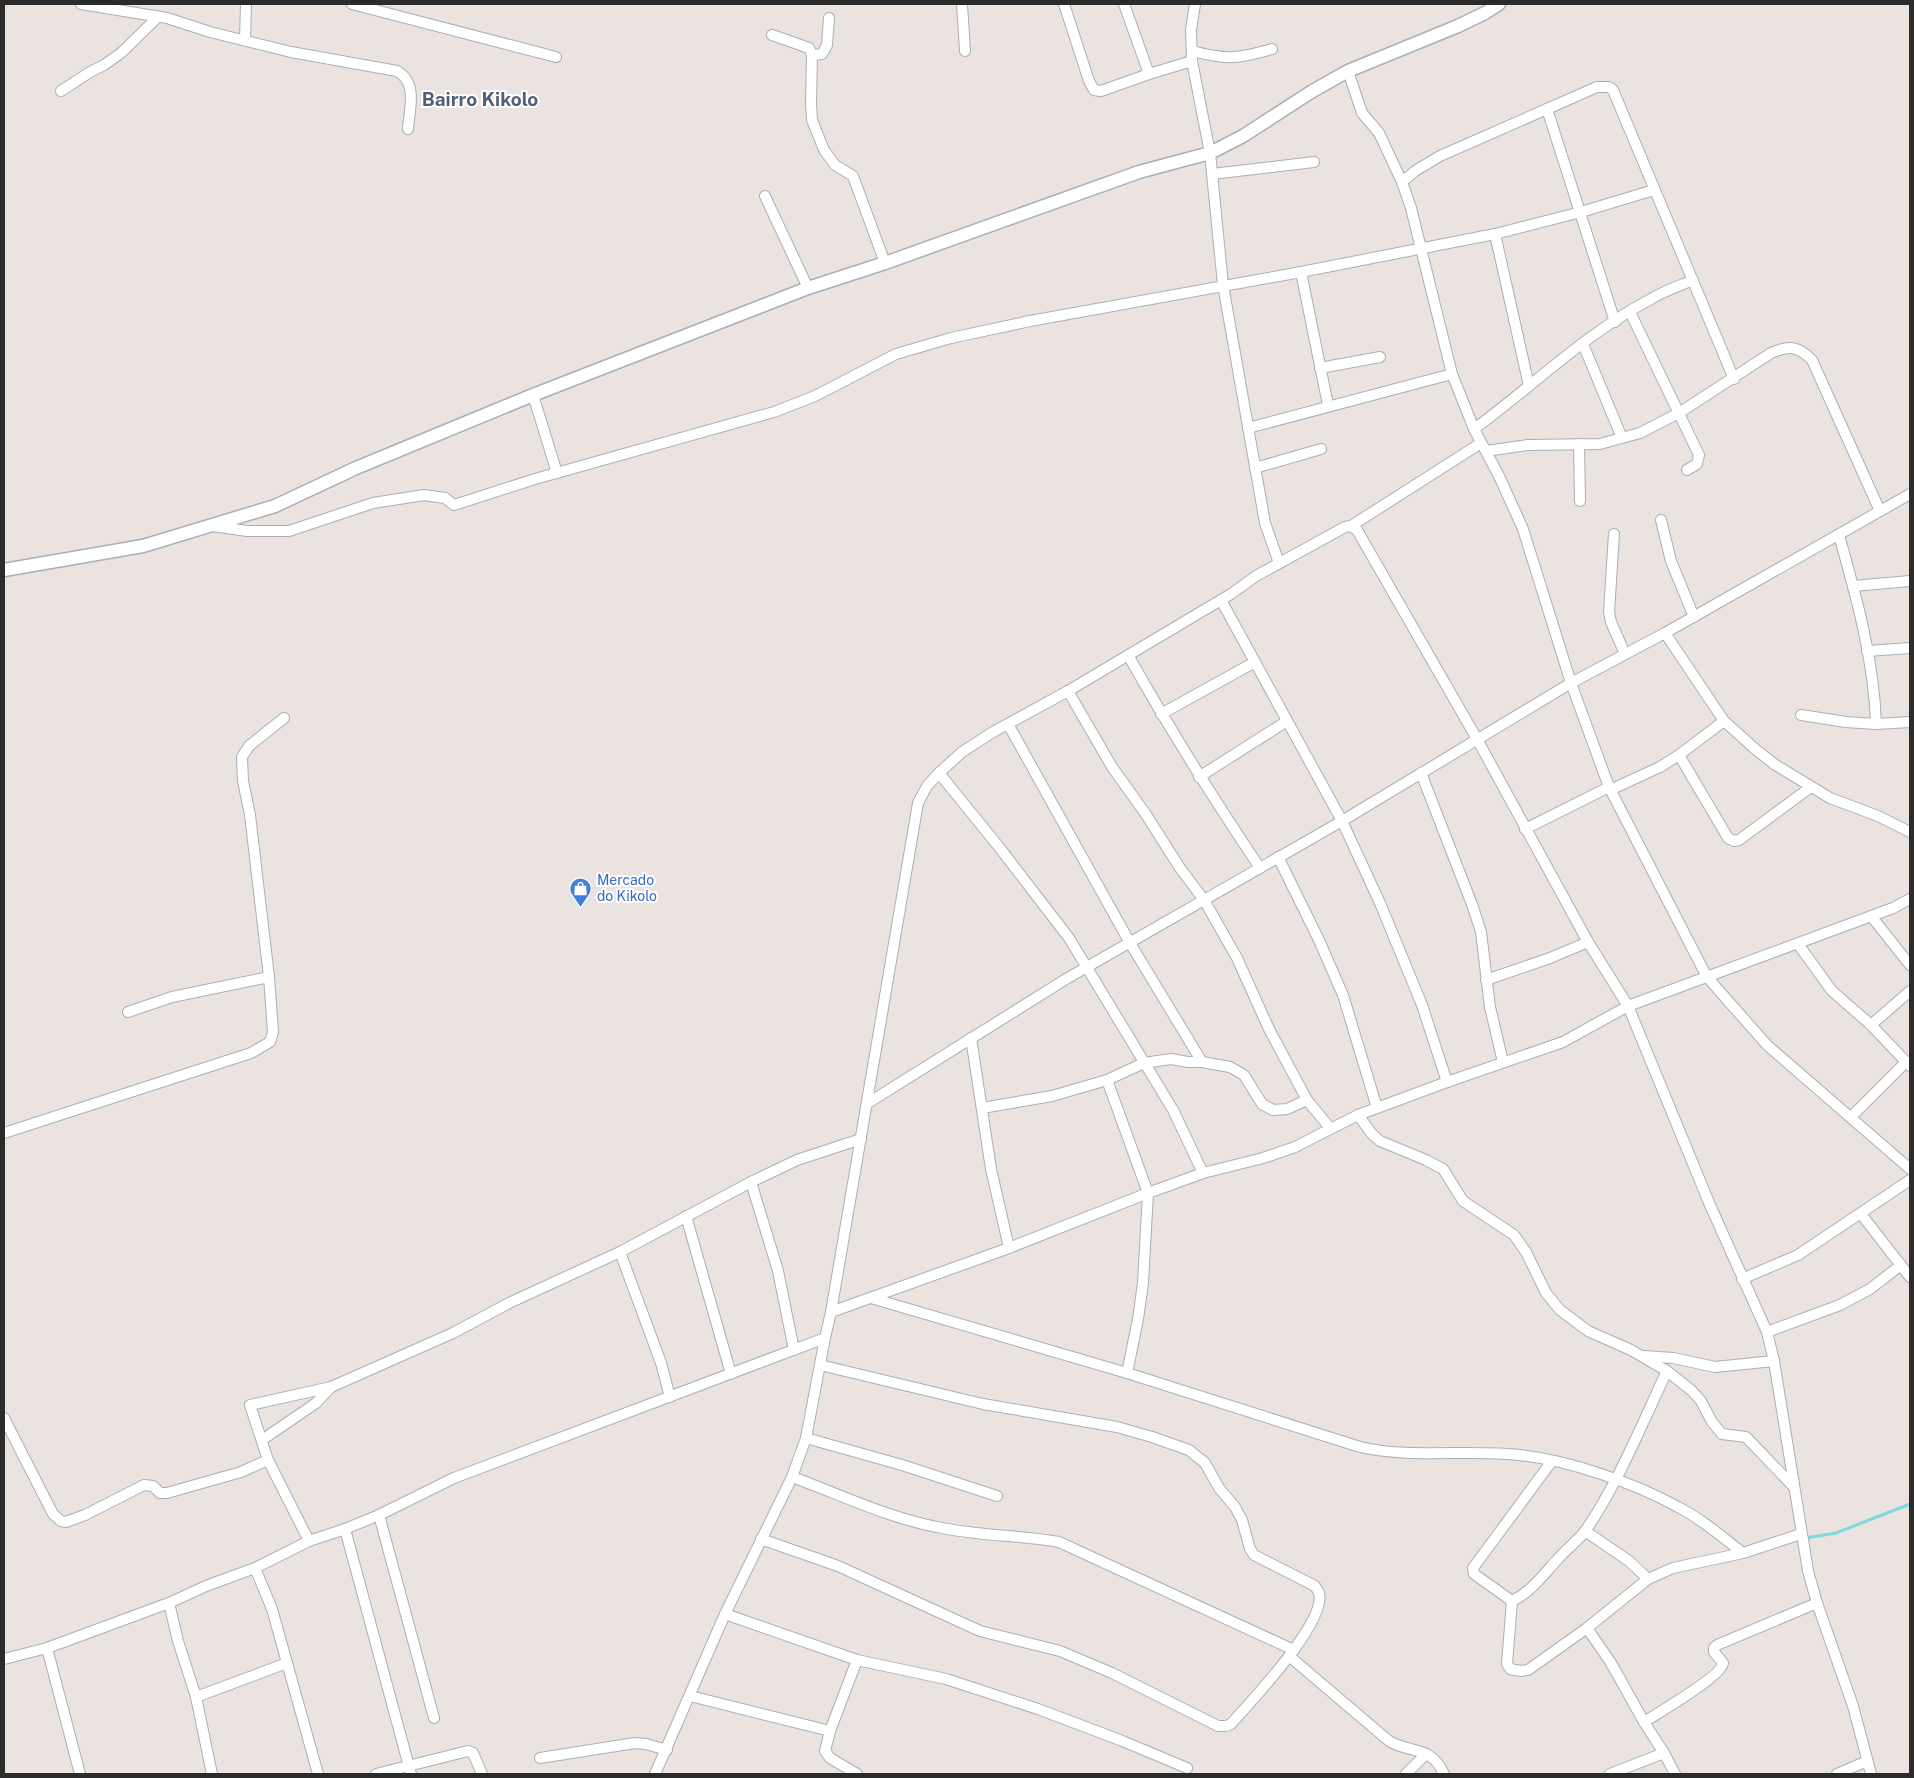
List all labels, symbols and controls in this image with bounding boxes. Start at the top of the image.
district label: Bairro Kikolo [422,88,538,110]
place label: Mercado do Kikolo [597,872,657,904]
shop icon: Mercado do Kikolo [569,876,593,907]

